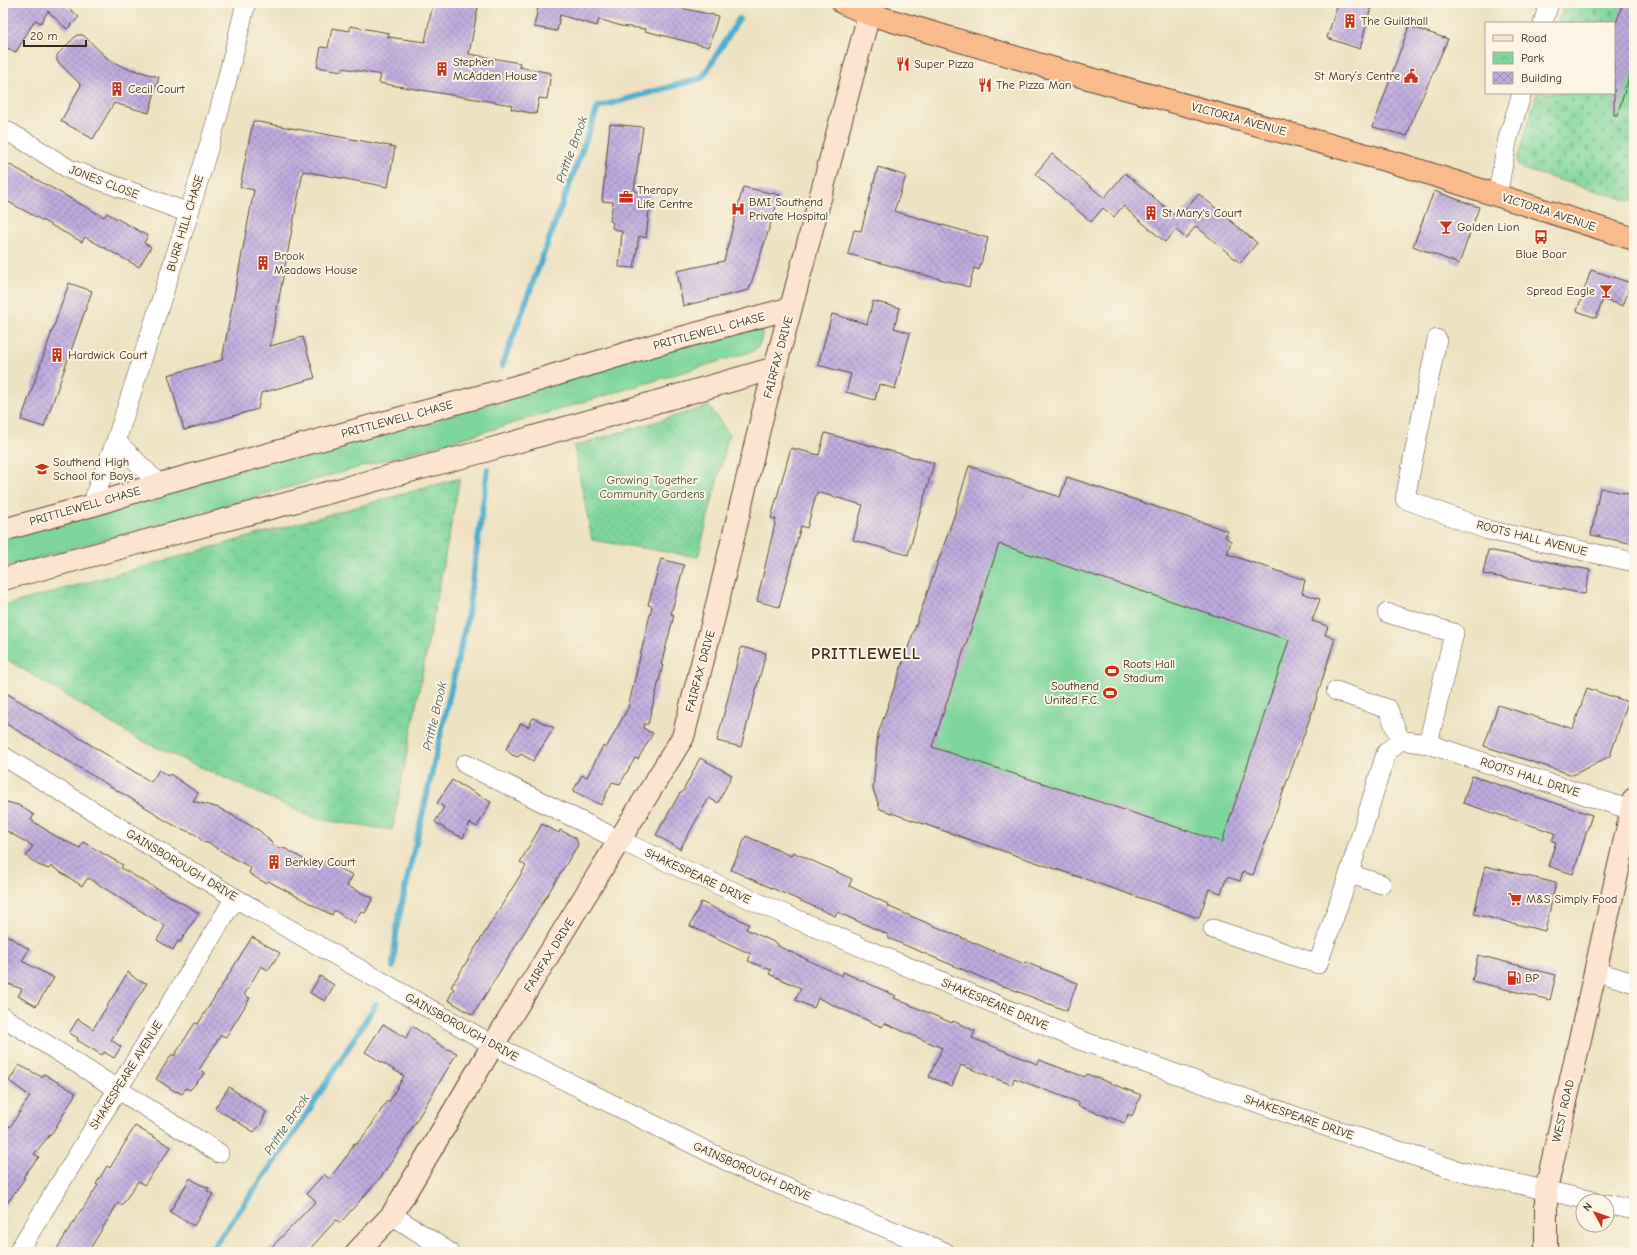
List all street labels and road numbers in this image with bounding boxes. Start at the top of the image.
street label: VICTORIA AVENUE [1190,100,1288,138]
street label: JONES CLOSE [67,162,141,202]
street label: BURR HILL CHASE [164,173,206,273]
street label: VICTORIA AVENUE [1500,190,1598,234]
street label: PRITTLEWELL CHASE [652,309,766,353]
street label: FAIRFAX DRIVE [760,314,796,400]
street label: PRITTLEWELL CHASE [340,397,454,441]
street label: PRITTLEWELL CHASE [28,483,142,529]
street label: ROOTS HALL AVENUE [1475,517,1589,559]
street label: FAIRFAX DRIVE [682,628,718,714]
street label: ROOTS HALL DRIVE [1479,754,1581,800]
street label: GAINSBOROUGH DRIVE [124,826,240,904]
street label: SHAKESPEARE DRIVE [643,845,753,907]
street label: FAIRFAX DRIVE [521,915,577,995]
street label: SHAKESPEARE DRIVE [939,975,1051,1033]
street label: GAINSBOROUGH DRIVE [403,990,521,1064]
street label: SHAKESPEARE AVENUE [87,1018,165,1132]
street label: WEST ROAD [1549,1078,1577,1144]
street label: SHAKESPEARE DRIVE [1242,1092,1356,1142]
street label: GAINSBOROUGH DRIVE [691,1139,813,1203]

